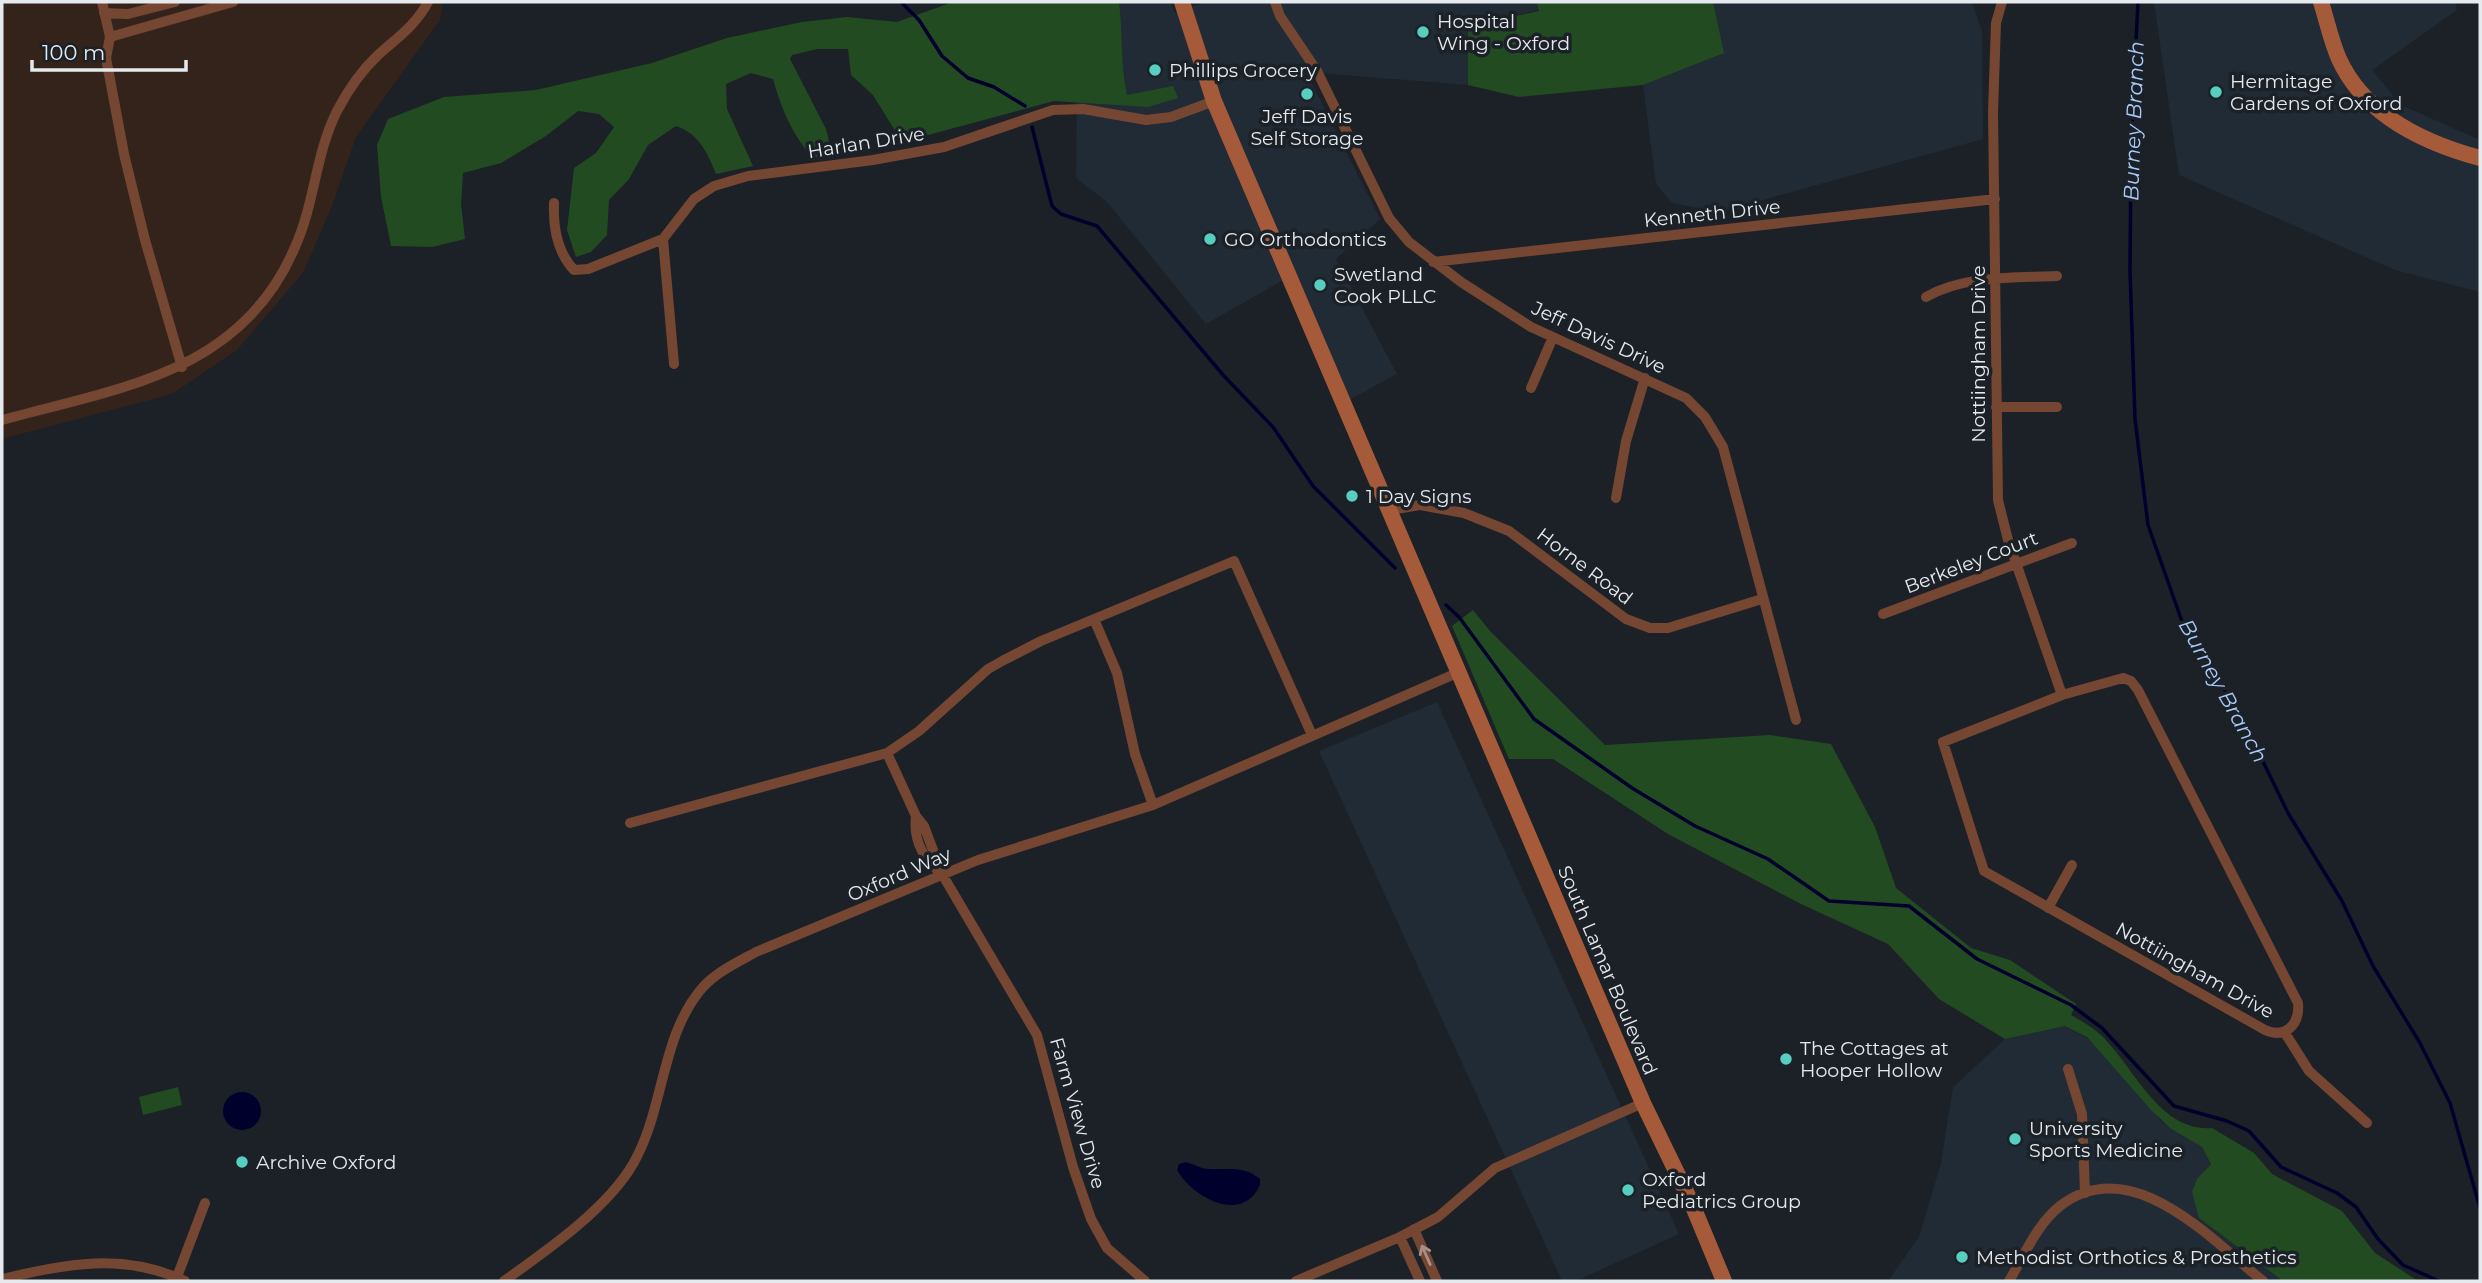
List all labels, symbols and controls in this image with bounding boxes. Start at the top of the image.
place label: Hospital Wing - Oxford [1437,10,1570,55]
marker: Hospital Wing - Oxford [1415,24,1431,40]
scale bar [32,28,186,72]
text: 100 m [42,40,105,65]
water label: Burney Branch [2118,41,2149,201]
place label: Phillips Grocery [1169,59,1318,82]
marker: Phillips Grocery [1147,62,1163,78]
place label: Hermitage Gardens of Oxford [2230,70,2402,115]
marker: Hermitage Gardens of Oxford [2208,84,2224,100]
marker: Jeff Davis Self Storage [1299,86,1315,102]
place label: Jeff Davis Self Storage [1250,105,1364,150]
street label: Harlan Drive [806,122,926,163]
street label: Kenneth Drive [1643,195,1781,232]
place label: GO Orthodontics [1224,228,1386,251]
marker: GO Orthodontics [1202,231,1218,247]
place label: Swetland Cook PLLC [1334,263,1436,308]
street label: Nottiingham Drive [1967,265,1990,443]
marker: Swetland Cook PLLC [1312,277,1328,293]
street label: Jeff Davis Drive [1527,296,1669,379]
place label: 1 Day Signs [1366,485,1472,508]
marker: 1 Day Signs [1344,488,1360,504]
street label: Horne Road [1532,523,1637,610]
street label: Berkeley Court [1901,526,2041,598]
water label: Burney Branch [2174,615,2273,767]
street label: Oxford Way [844,842,955,907]
street label: South Lamar Boulevard [1553,862,1662,1078]
street label: Nottiingham Drive [2112,917,2278,1024]
street label: Farm View Drive [1045,1035,1110,1191]
place label: The Cottages at Hooper Hollow [1800,1037,1949,1082]
marker: The Cottages at Hooper Hollow [1778,1051,1794,1067]
place label: University Sports Medicine [2029,1117,2183,1162]
marker: University Sports Medicine [2007,1131,2023,1147]
place label: Archive Oxford [256,1151,396,1174]
marker: Archive Oxford [234,1154,250,1170]
place label: Oxford Pediatrics Group [1642,1168,1801,1213]
marker: Oxford Pediatrics Group [1620,1182,1636,1198]
one-way arrow [1419,1245,1432,1266]
place label: Methodist Orthotics & Prosthetics [1976,1246,2296,1269]
marker: Methodist Orthotics & Prosthetics [1954,1249,1970,1265]

